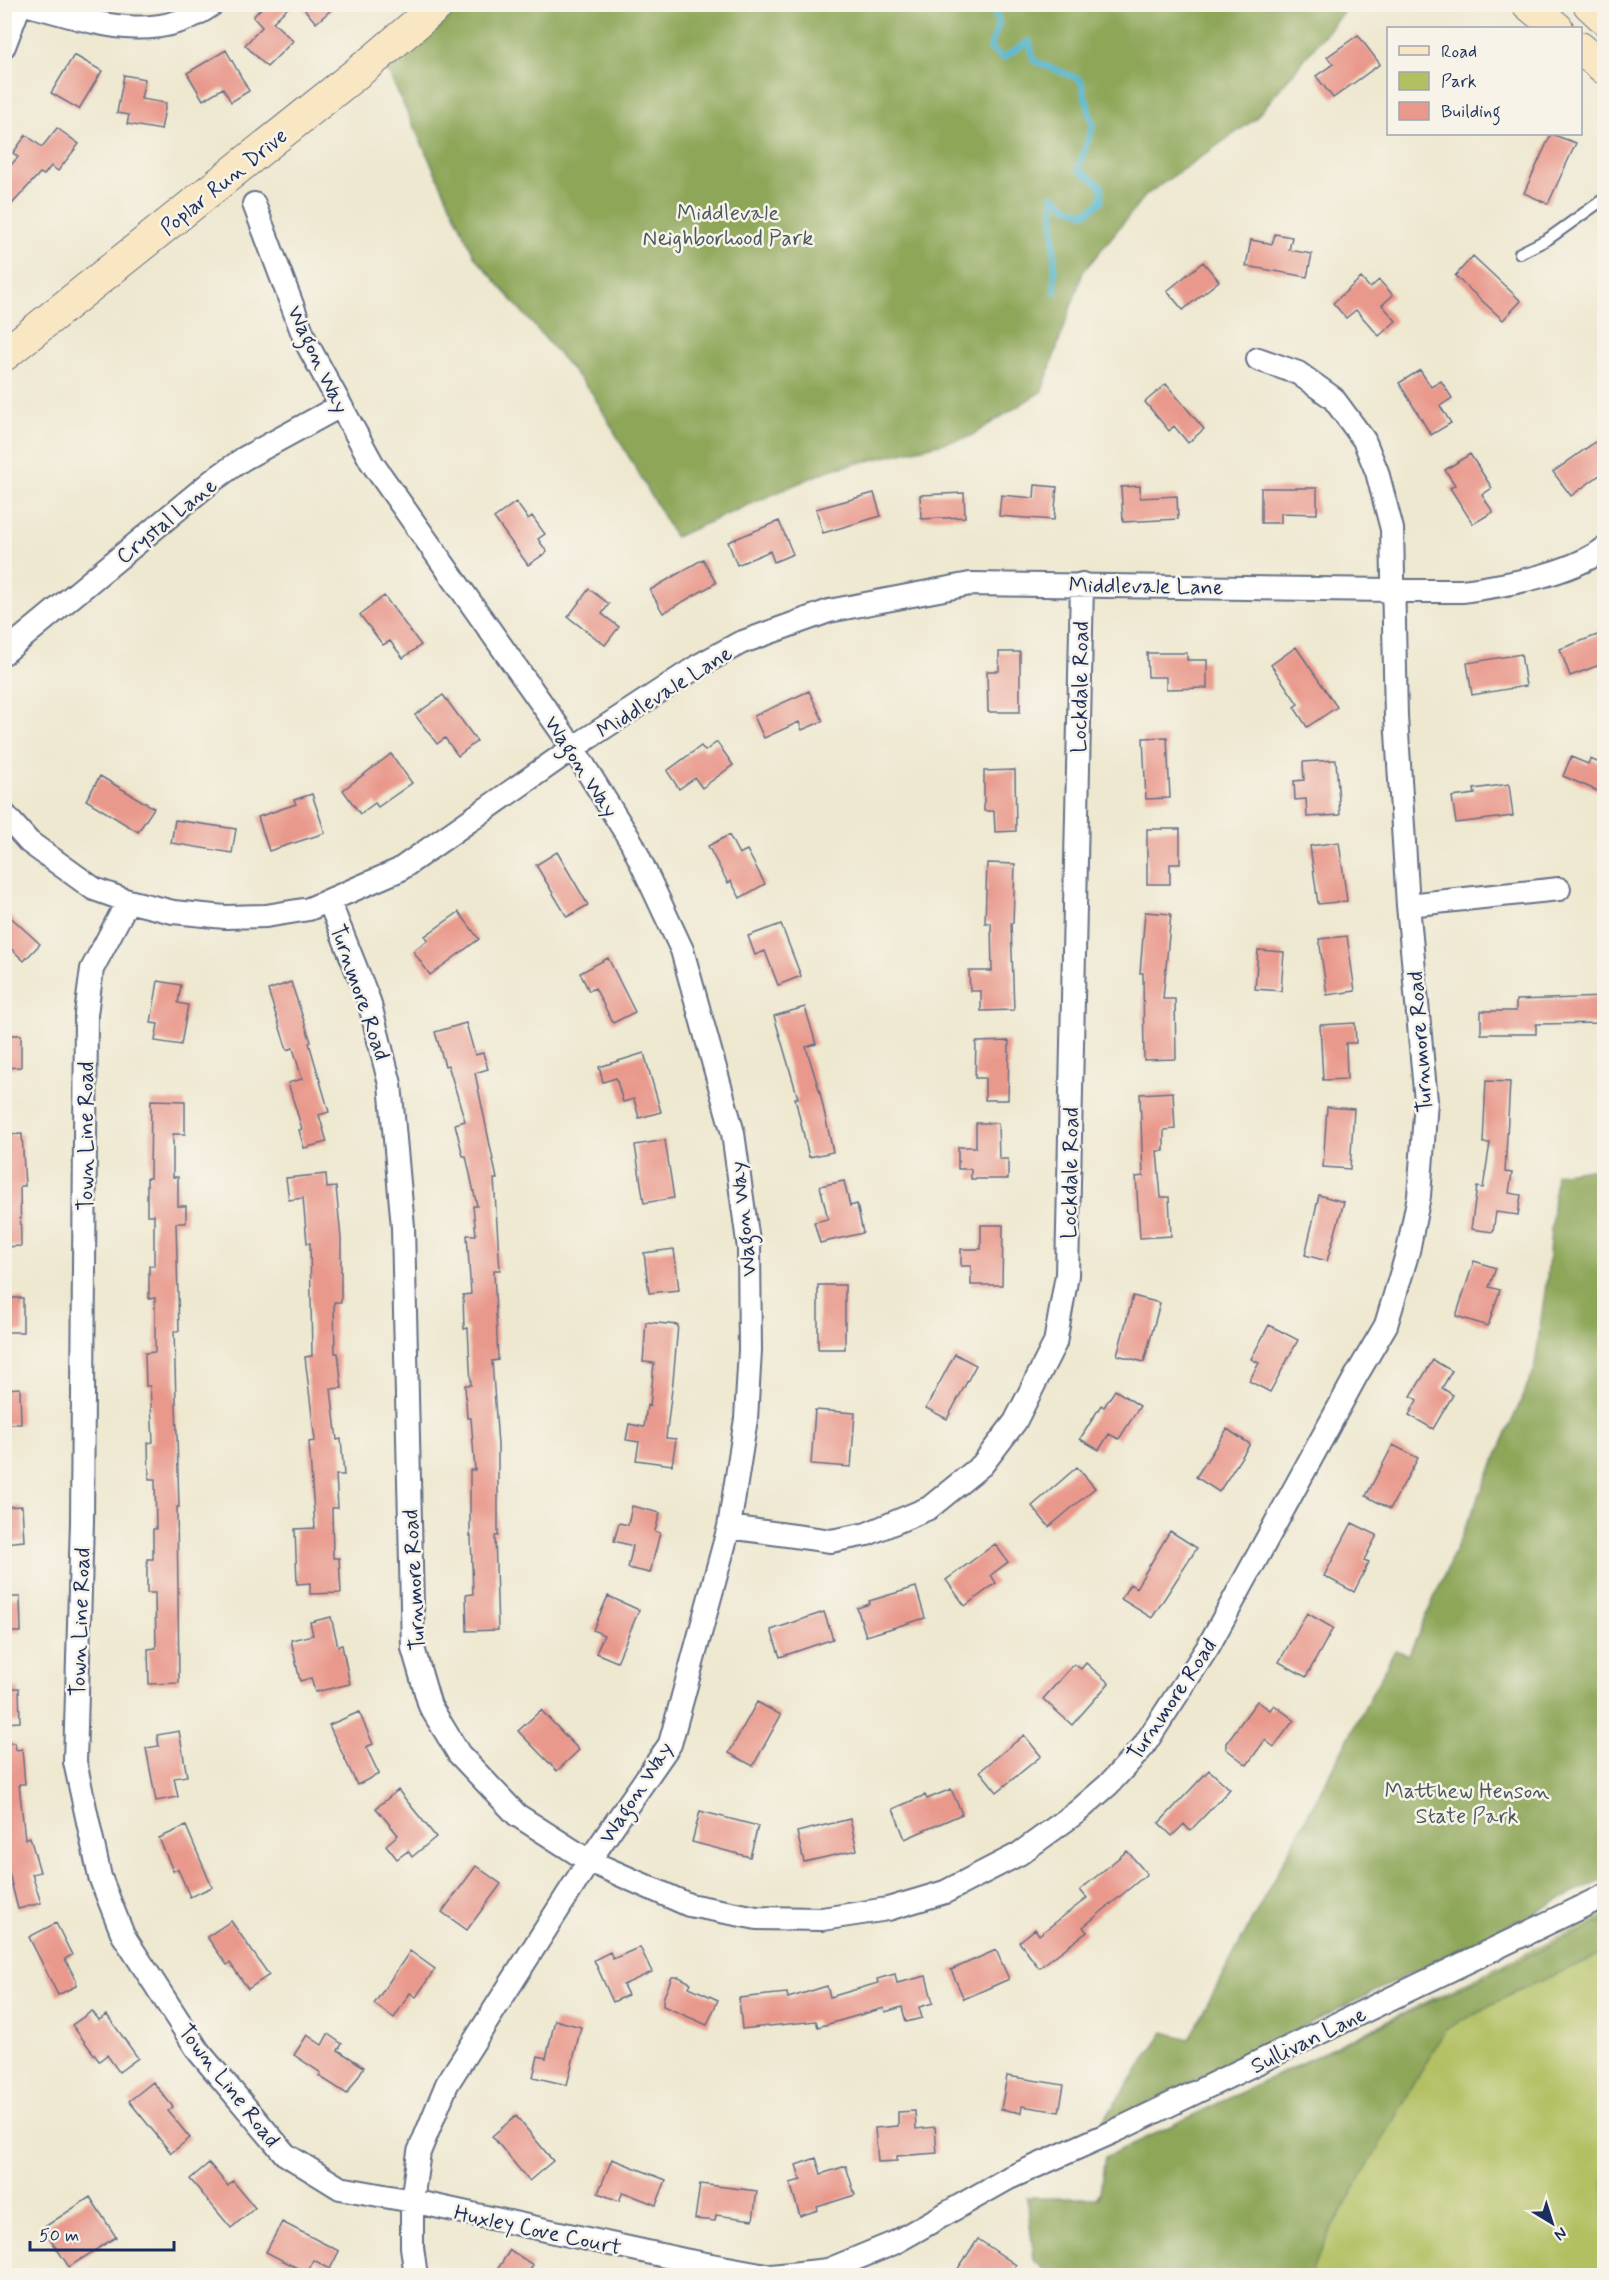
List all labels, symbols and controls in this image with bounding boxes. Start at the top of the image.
legend [1387,27,1582,135]
text: Road [1441,40,1477,64]
text: Park [1441,70,1477,94]
text: Building [1441,100,1501,126]
street label: Poplar Run Drive [155,123,294,243]
park label: Middlevale Neighborhood Park [643,200,813,254]
street label: Wagon Way [277,301,354,420]
street label: Crystal Lane [111,472,223,571]
street label: Middlevale Lane [1068,572,1224,602]
street label: Lockdale Road [1066,621,1096,753]
street label: Middlevale Lane [592,640,738,746]
street label: Wagon Way [534,711,624,825]
street label: Turnmore Road [323,921,395,1064]
street label: Turnmore Road [1402,970,1440,1114]
street label: Town Line Road [73,1061,101,1211]
street label: Lockdale Road [1056,1107,1086,1239]
street label: Wagon Way [724,1159,767,1278]
street label: Turnmore Road [397,1508,433,1651]
street label: Town Line Road [64,1547,98,1697]
street label: Turnmore Road [1121,1634,1224,1767]
street label: Wagon Way [593,1737,683,1851]
park label: Matthew Henson State Park [1385,1778,1549,1831]
street label: Sullivan Lane [1246,2001,1371,2081]
street label: Town Line Road [171,2019,285,2154]
north arrow [1522,2193,1582,2253]
street label: Huxley Cove Court [451,2200,624,2262]
scale bar [30,2214,174,2252]
text: N [1550,2222,1571,2245]
text: 50 m [39,2224,79,2248]

